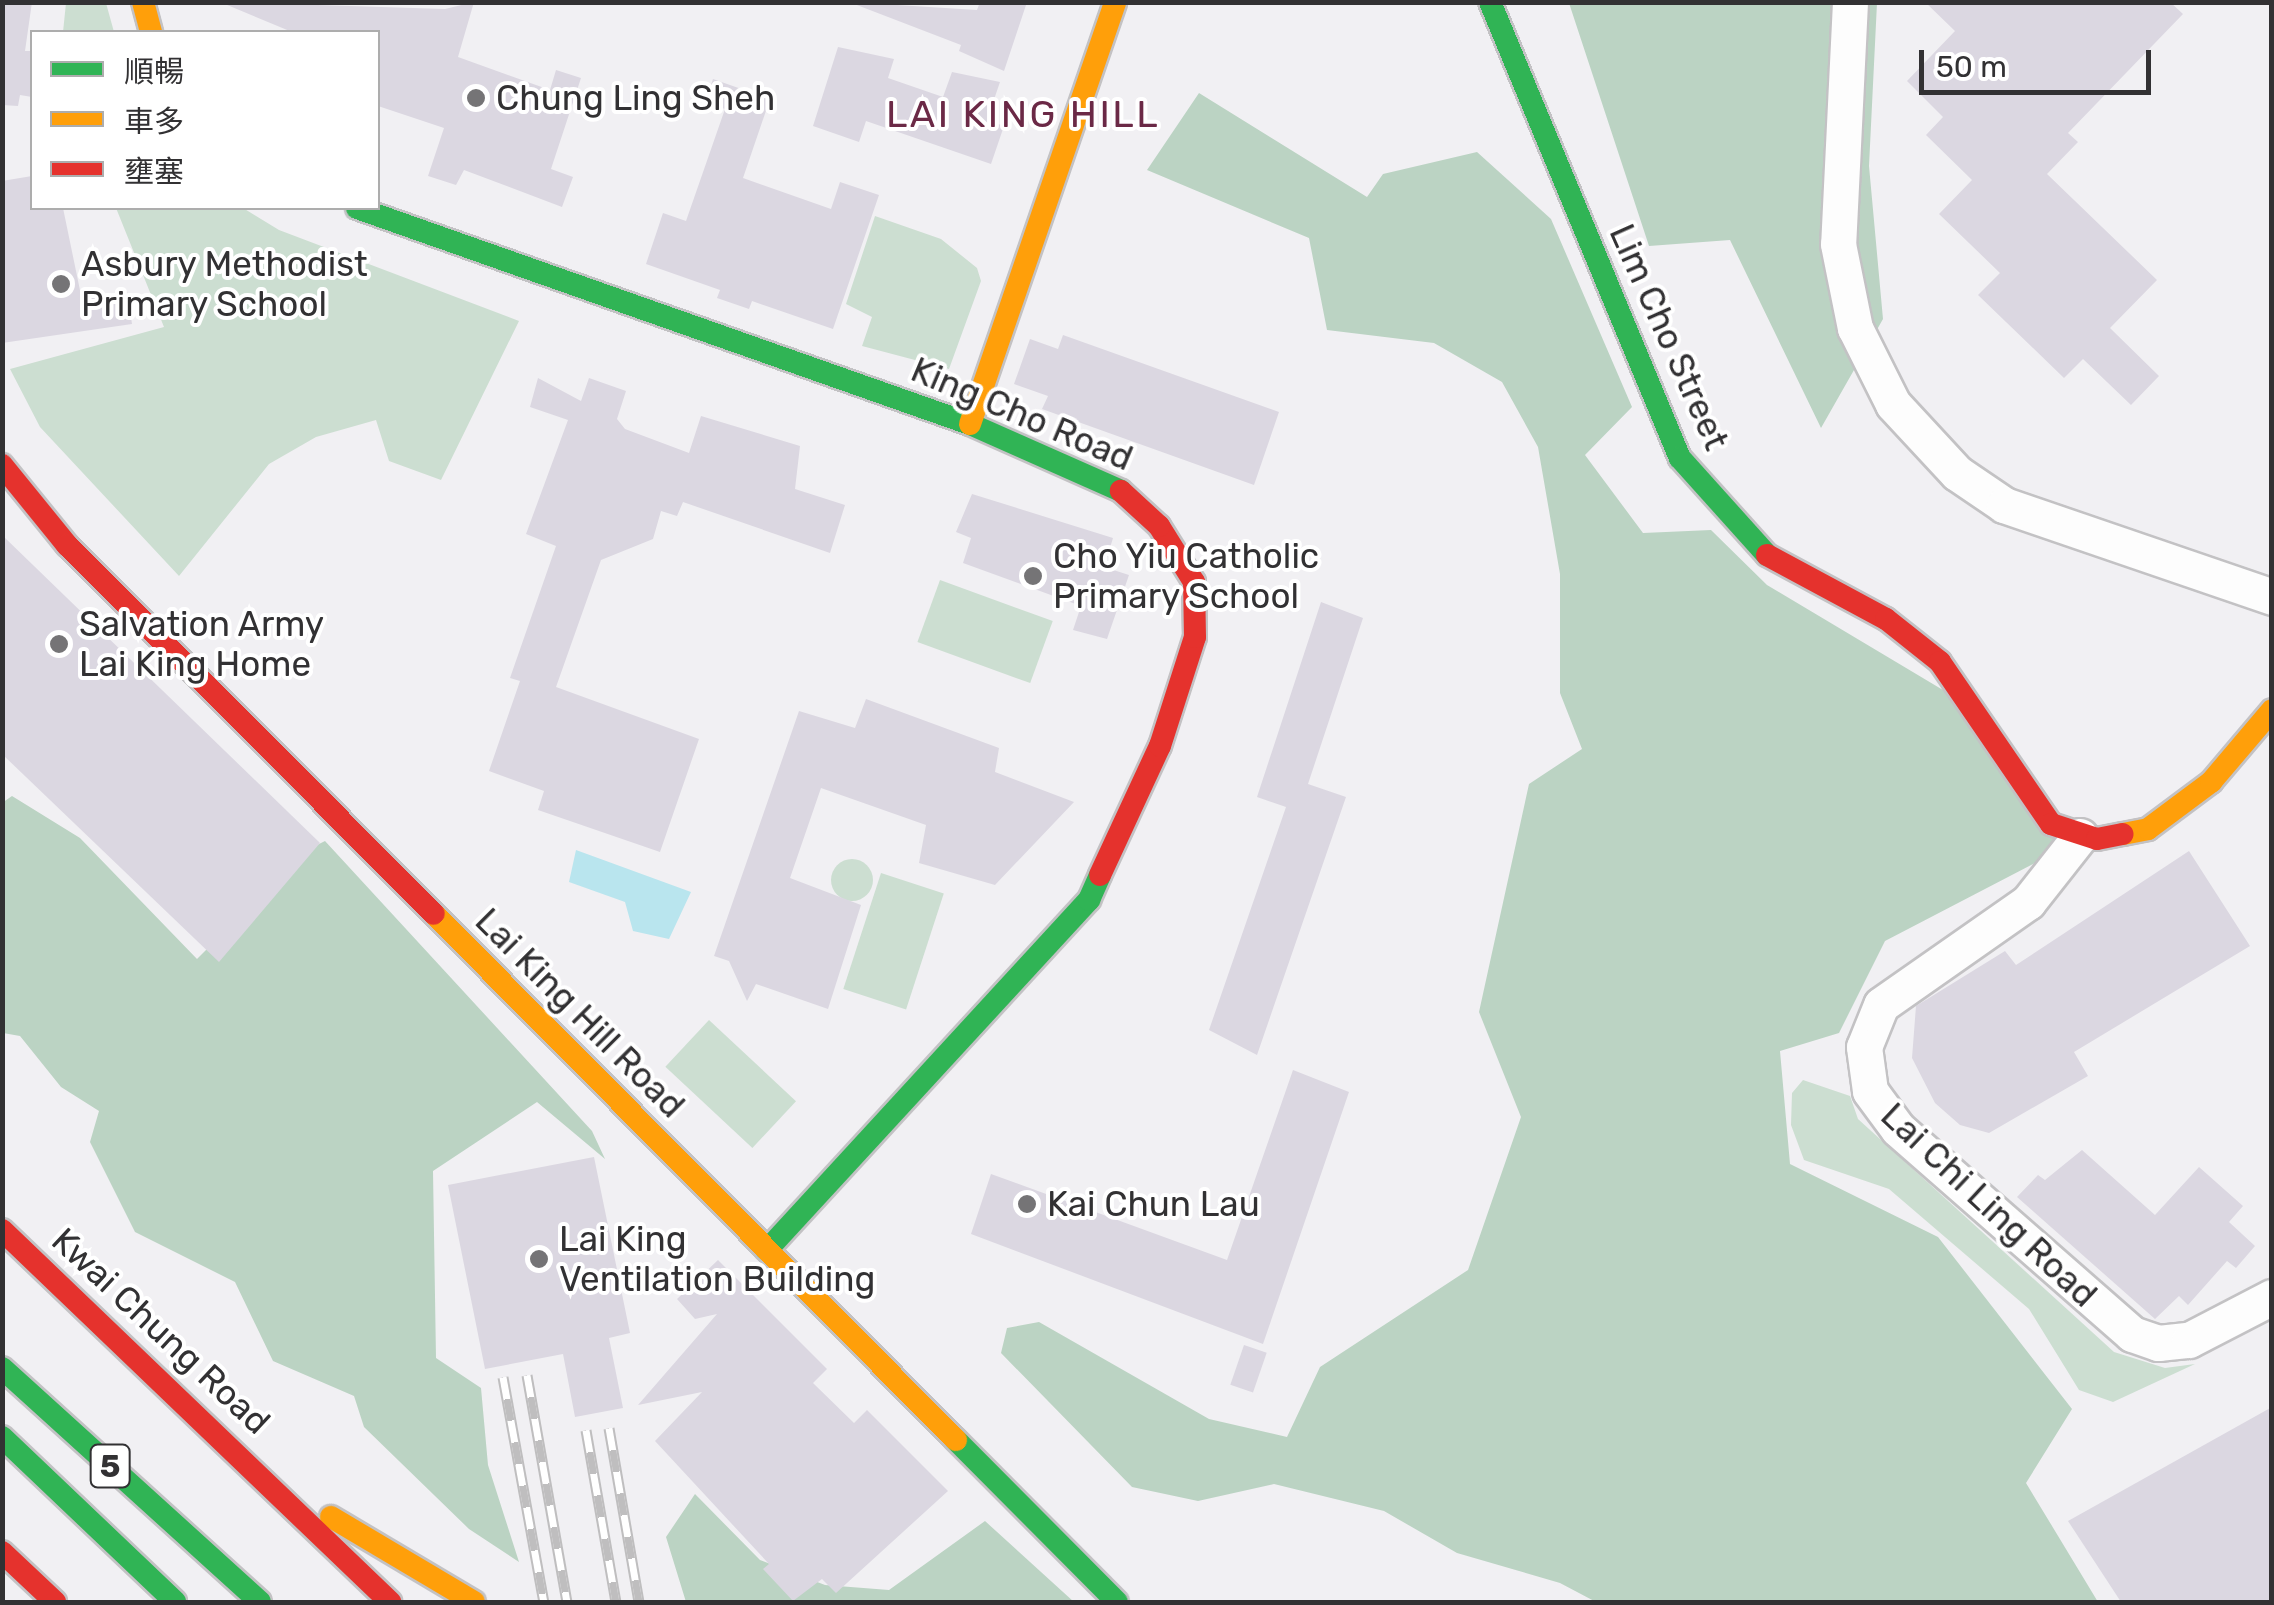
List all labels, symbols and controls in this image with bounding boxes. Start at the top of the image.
legend [30,30,380,210]
scale bar [1924,30,2156,92]
text: 50 m [1936,49,2007,85]
text: 順暢 [124,54,184,90]
place label: Chung Ling Sheh [496,77,775,119]
marker: Chung Ling Sheh [465,87,487,109]
district label: LAI KING HILL [886,92,1160,138]
text: 車多 [124,104,184,140]
text: 壅塞 [124,154,184,190]
street label: Lim Cho Street [1601,218,1737,456]
place label: Asbury Methodist Primary School [81,243,369,325]
marker: Asbury Methodist Primary School [50,273,72,295]
street label: King Cho Road [905,348,1139,480]
place label: Cho Yiu Catholic Primary School [1053,535,1320,617]
marker: Cho Yiu Catholic Primary School [1022,565,1044,587]
place label: Salvation Army Lai King Home [79,603,325,685]
marker: Salvation Army Lai King Home [48,633,70,655]
street label: Lai King Hill Road [467,900,693,1126]
street label: Lai Chi Ling Road [1872,1094,2106,1316]
place label: Kai Chun Lau [1047,1183,1260,1225]
marker: Kai Chun Lau [1016,1193,1038,1215]
place label: Lai King Ventilation Building [559,1218,875,1300]
street label: Kwai Chung Road [43,1219,279,1443]
marker: Lai King Ventilation Building [528,1248,550,1270]
road number: 5 [88,1439,132,1493]

